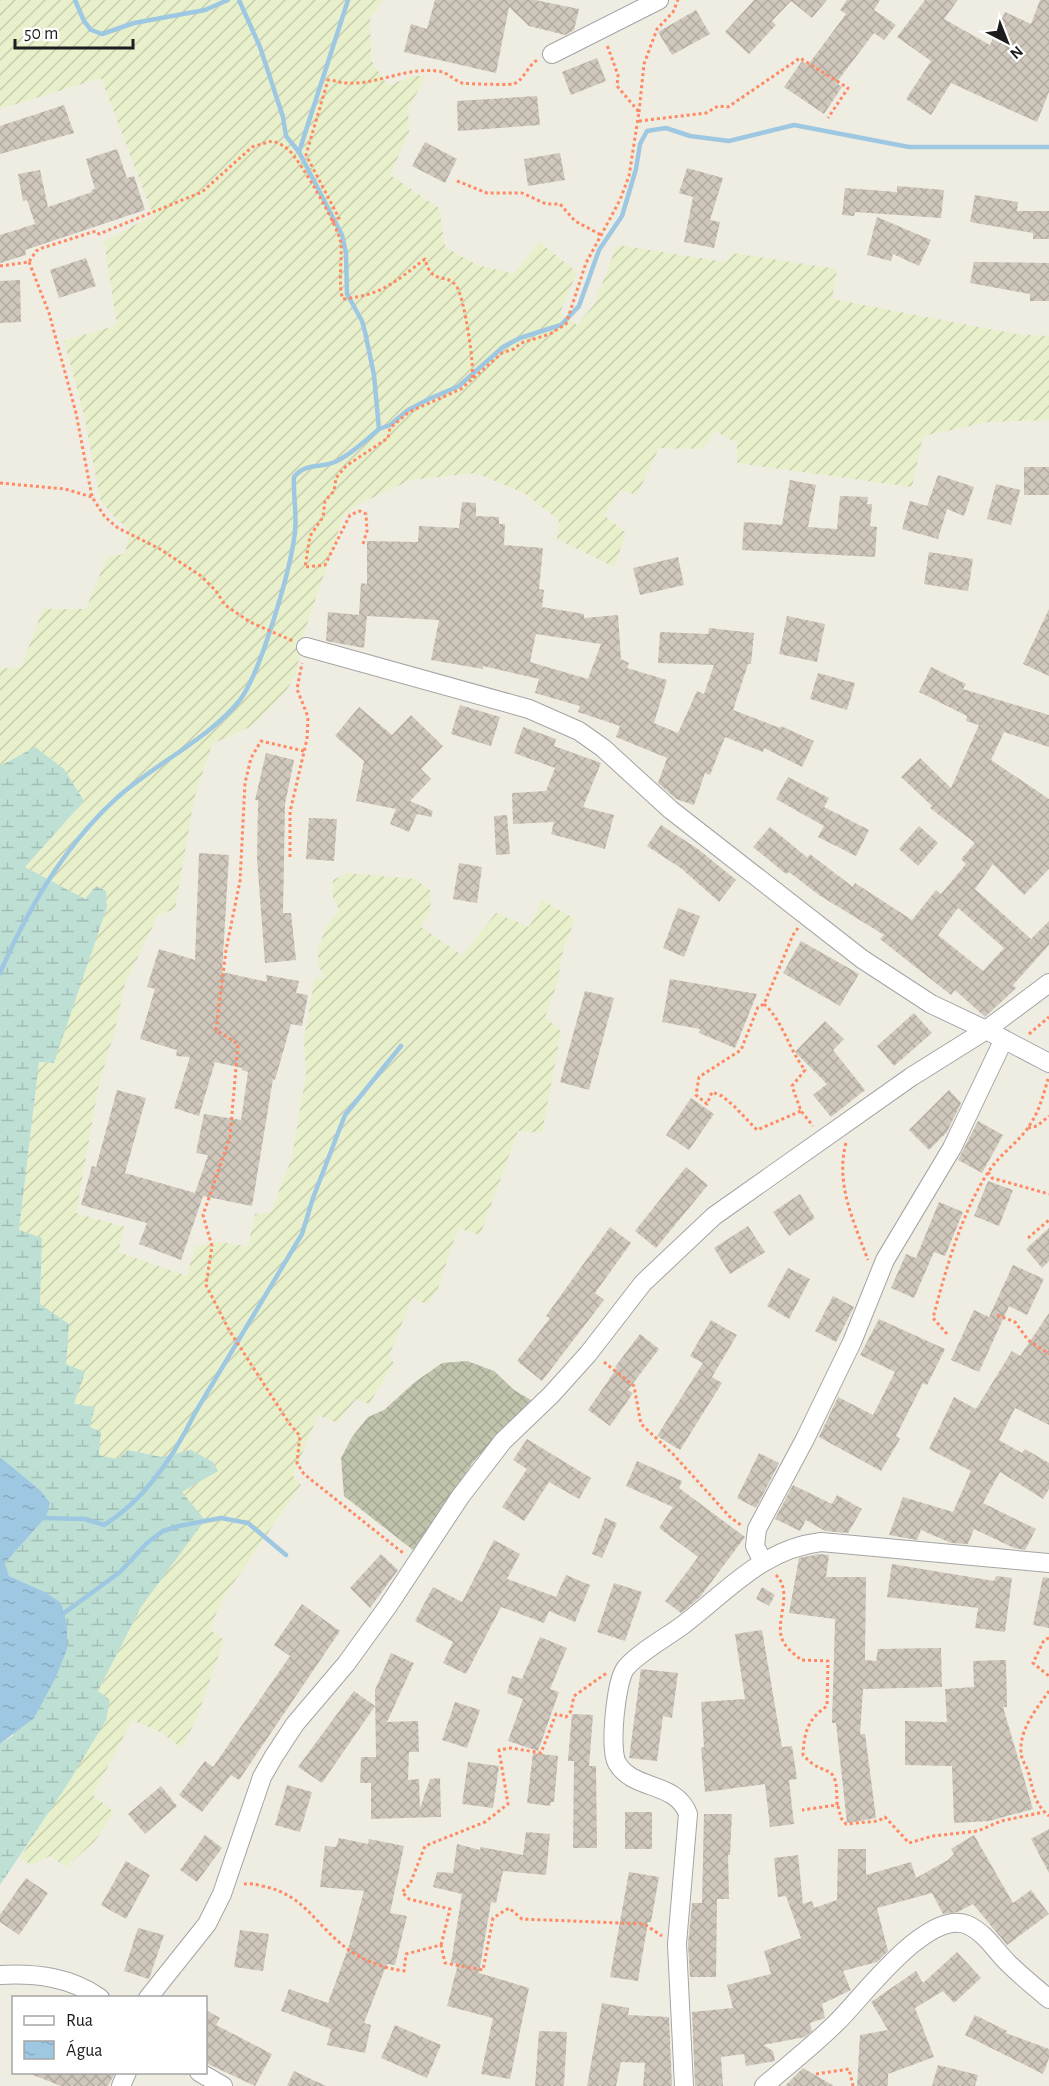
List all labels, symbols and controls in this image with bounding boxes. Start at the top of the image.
scale bar [15,12,134,50]
north arrow [977,12,1037,72]
text: 50 m [24,25,58,43]
text: N [1007,43,1026,62]
legend [12,1996,207,2074]
text: Rua [66,2012,93,2030]
text: Água [66,2039,103,2060]

